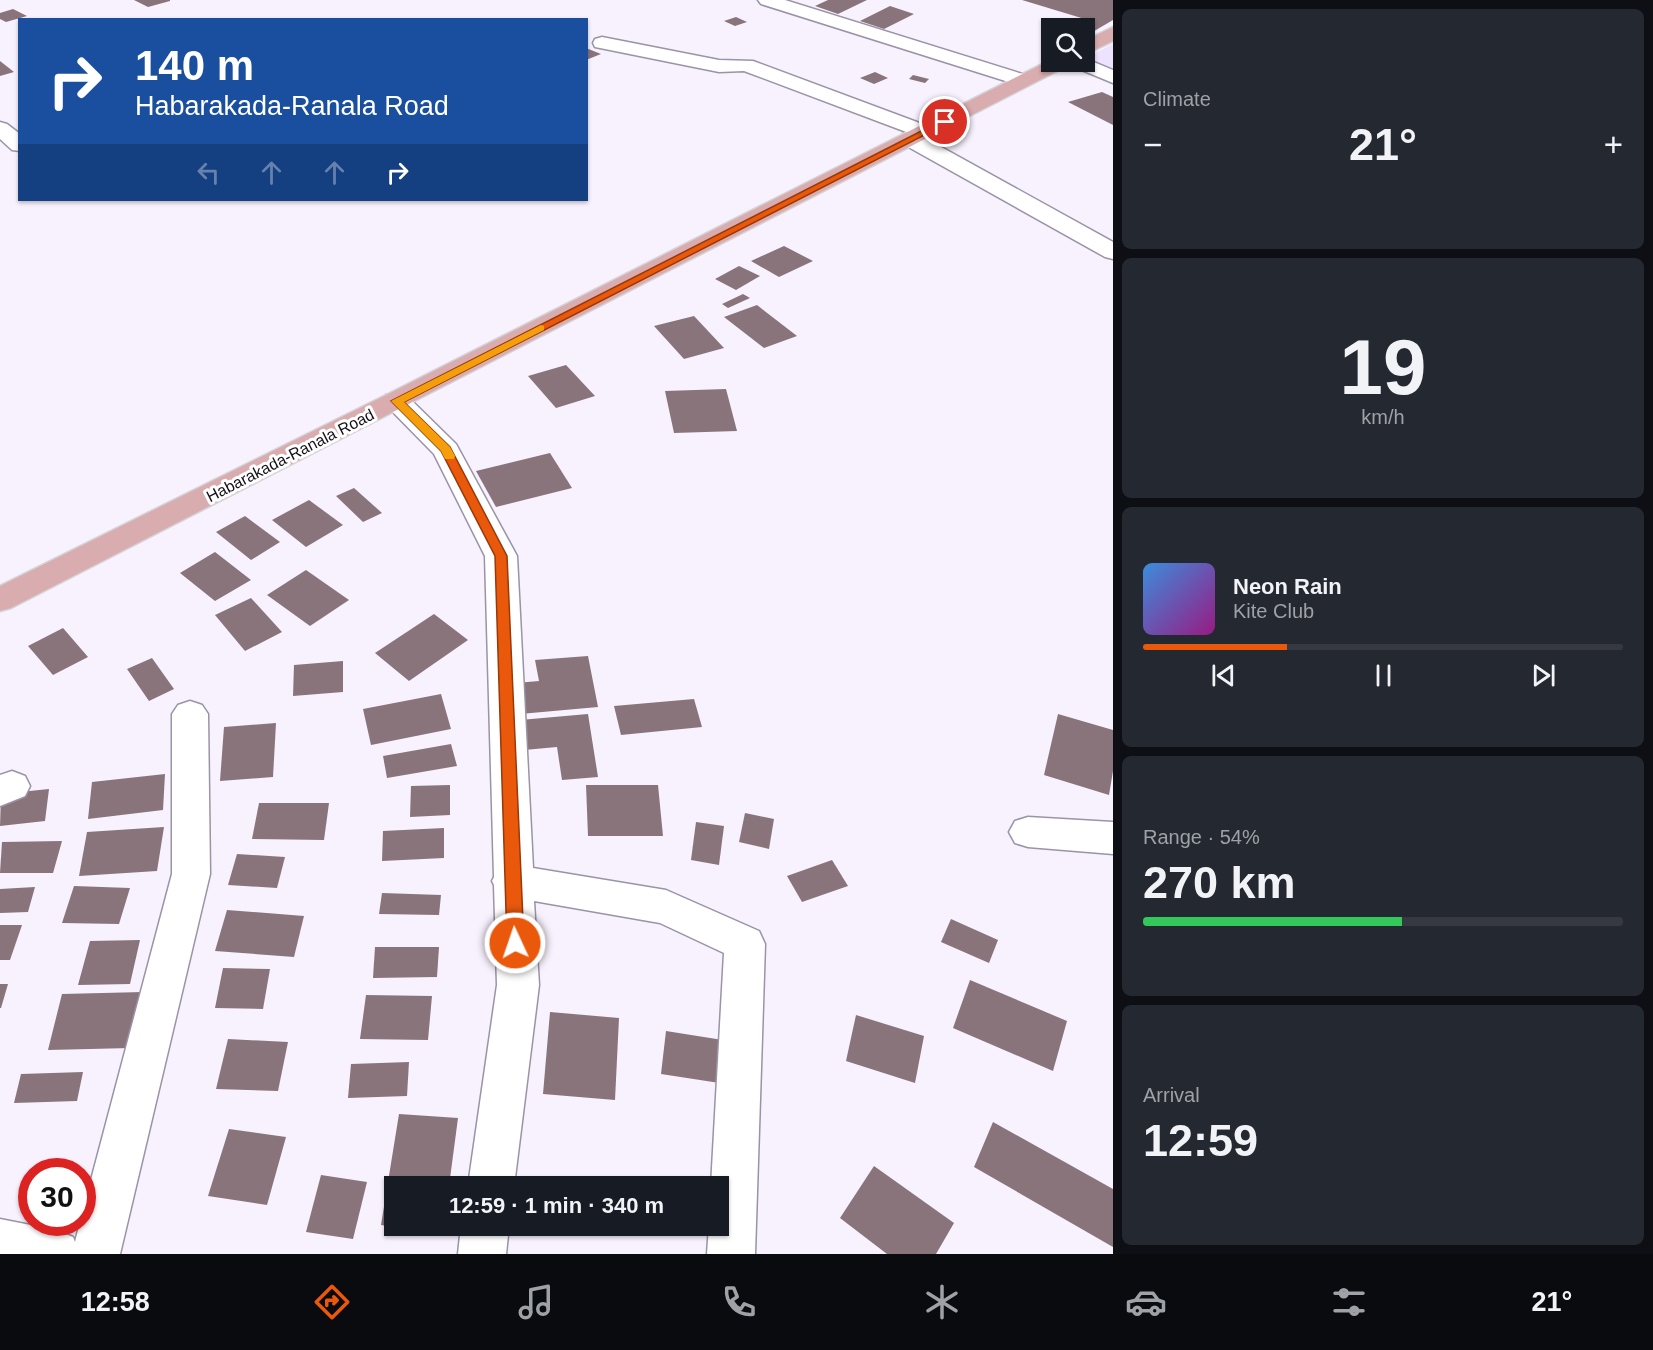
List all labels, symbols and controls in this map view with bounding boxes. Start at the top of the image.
map controls [1041,18,1095,72]
button: search [1041,18,1095,72]
icon: right [36,42,114,120]
text: 140 m [135,42,254,89]
text: Climate [1143,88,1211,110]
text: Habarakada-Ranala Road [135,91,449,121]
pin [919,96,970,147]
icon: arrive [928,105,961,138]
text: 21° [1349,119,1417,170]
text: − [1143,126,1162,163]
text: + [1604,126,1623,163]
icon: left [192,156,225,189]
icon: ahead [255,156,288,189]
icon: ahead [318,156,351,189]
icon: right [381,156,414,189]
text: 19 [1340,323,1426,411]
street label: Habarakada-Ranala Road [204,406,377,505]
text: km/h [1361,406,1405,428]
text: Neon Rain [1233,574,1342,599]
text: Kite Club [1233,600,1314,622]
icon: previous [1207,659,1240,692]
icon: pause [1367,659,1400,692]
icon: next [1527,659,1560,692]
text: Range · 54% [1143,826,1260,848]
text: 270 km [1143,857,1296,908]
position arrow [483,911,547,975]
text: Arrival [1143,1084,1200,1106]
text: 12:59 [1143,1115,1258,1166]
speed limit sign: 30 [18,1158,96,1236]
text: 12:59 · 1 min · 340 m [449,1193,664,1218]
icon: directions [311,1281,353,1323]
icon: music [515,1281,557,1323]
icon: phone [718,1281,760,1323]
icon: climate [921,1281,963,1323]
icon: car [1125,1281,1167,1323]
icon: filters [1328,1281,1370,1323]
text: 12:58 [81,1287,150,1317]
text: 21° [1531,1287,1572,1317]

